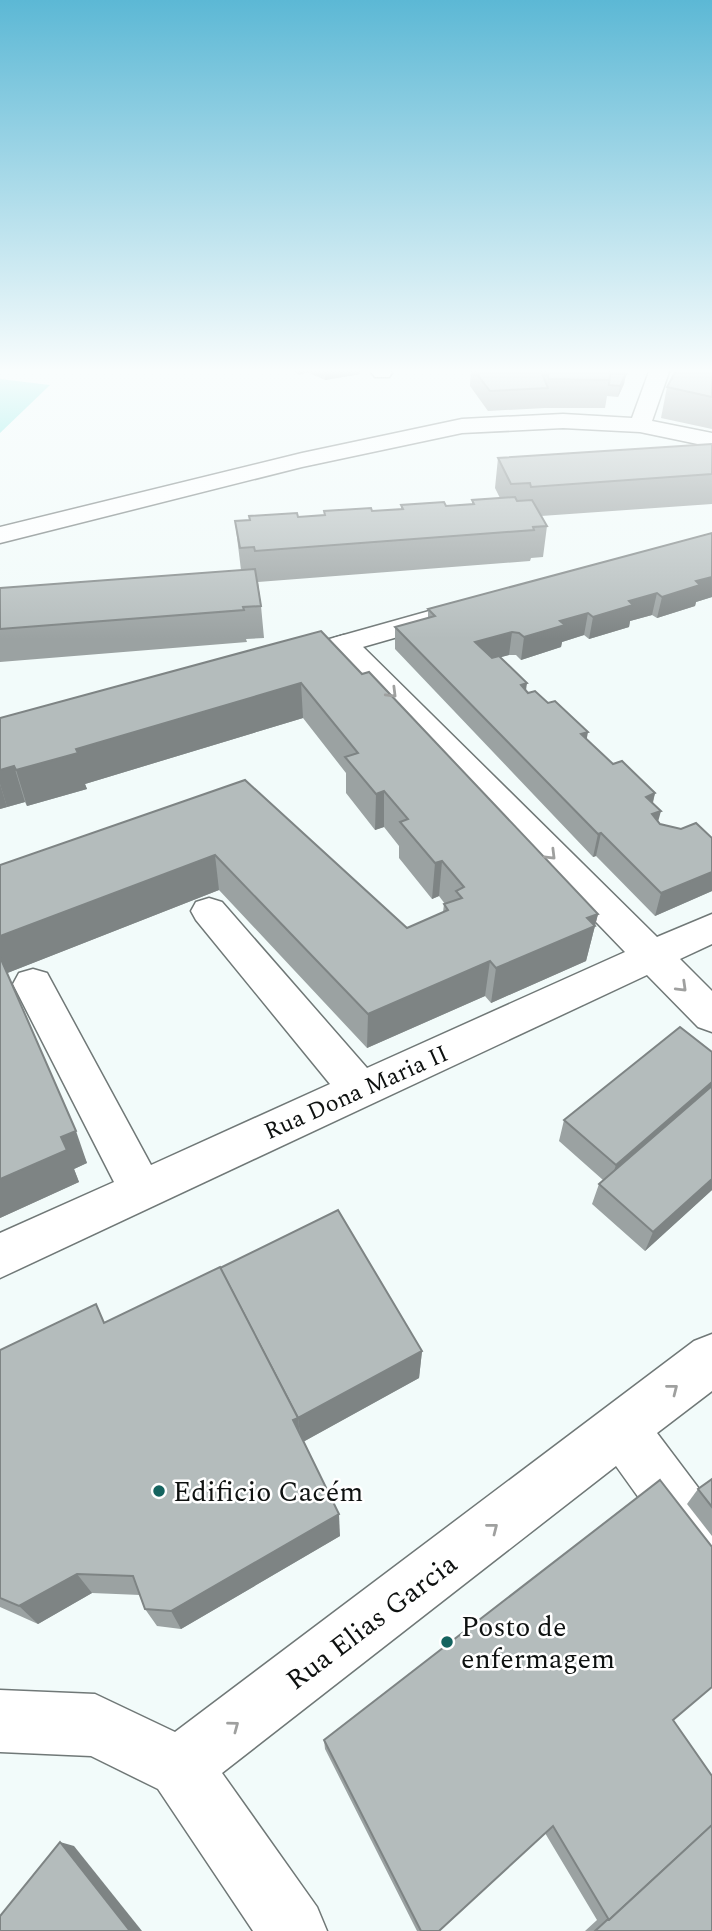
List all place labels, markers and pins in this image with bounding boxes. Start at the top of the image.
place label: Edificio Cacém [173,1471,363,1514]
marker: Edificio Cacém [151,1483,167,1499]
place label: Posto de enfermagem [461,1606,615,1681]
marker: Posto de enfermagem [439,1634,455,1650]

